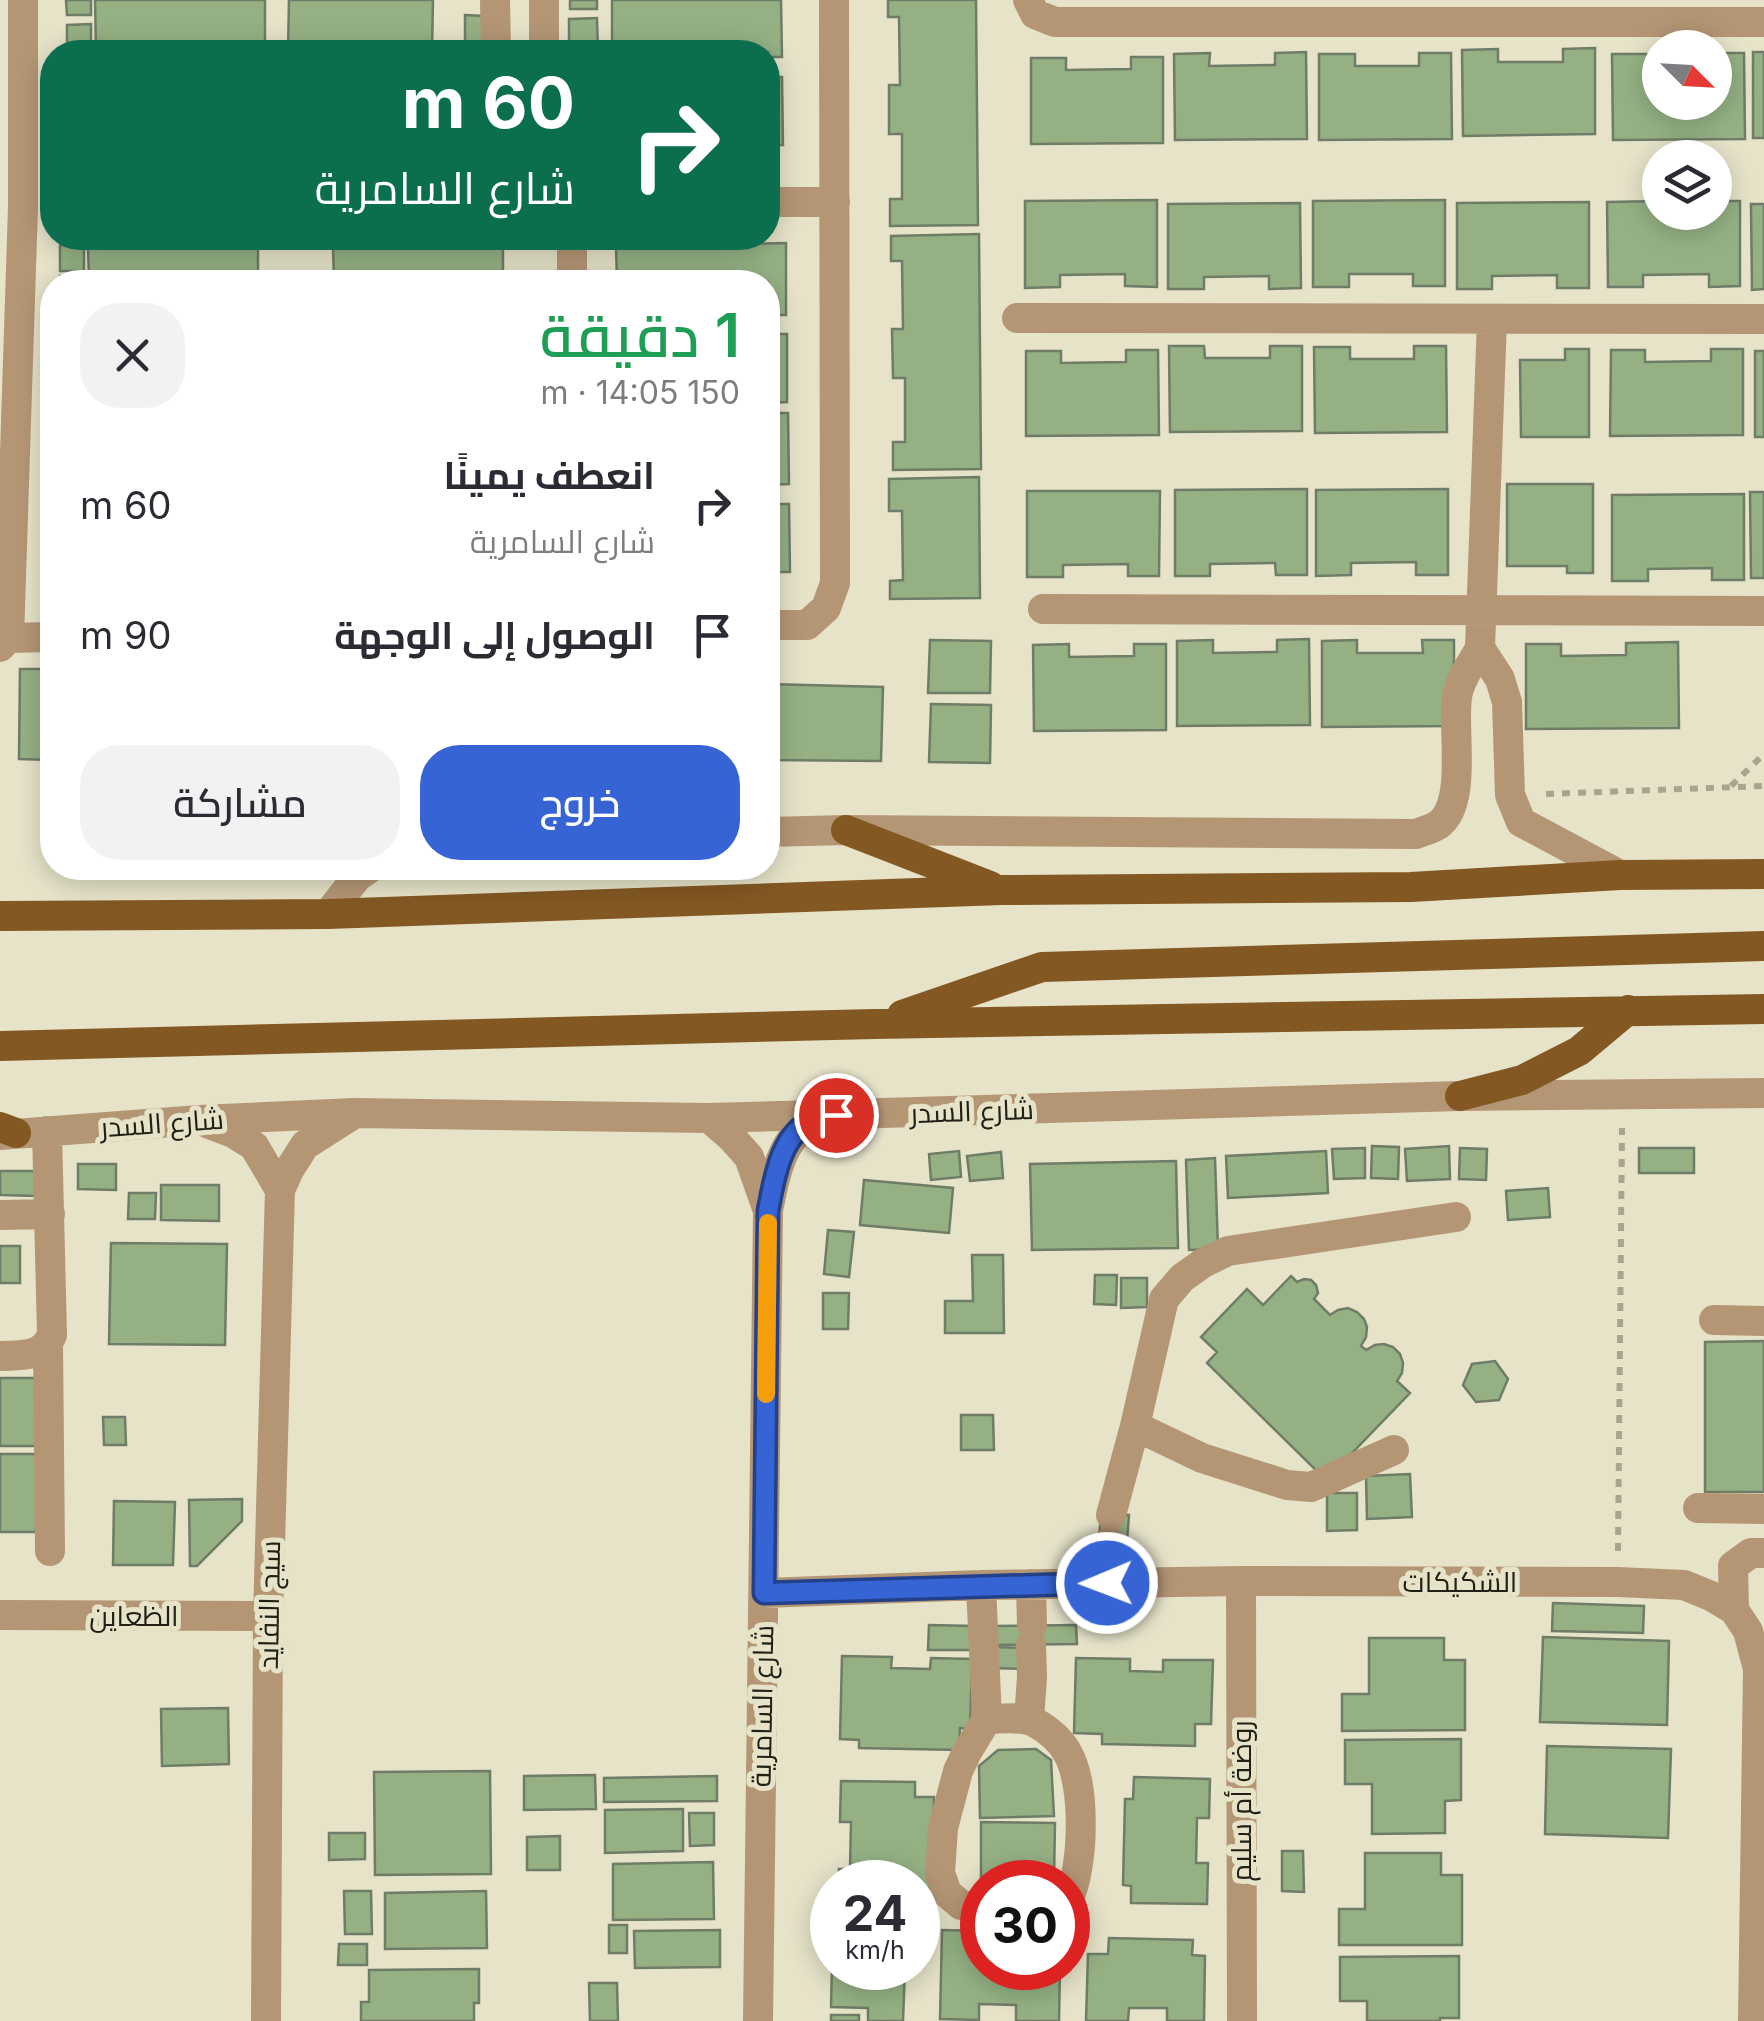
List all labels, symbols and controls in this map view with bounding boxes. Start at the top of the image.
north arrow [1642,30,1732,120]
map controls [1642,30,1732,230]
text: 60 m [402,60,575,145]
icon: right [610,80,740,210]
button: layers [1642,140,1732,230]
text: شارع السامرية [315,160,575,215]
text: 1 دقيقة [540,299,740,371]
button: close [80,303,185,408]
text: 150 m · 14:05 [541,373,740,412]
text: انعطف يمينًا [443,452,655,498]
icon: right [685,478,740,533]
text: 60 m [80,482,172,528]
text: شارع السامرية [470,522,655,561]
icon: arrive [685,608,740,663]
text: 90 m [80,612,172,658]
text: الوصول إلى الوجهة [334,612,655,658]
button: مشاركة [80,745,400,860]
button: خروج [420,745,740,860]
pin [794,1073,879,1158]
icon: arrive [809,1088,864,1143]
street label: شارع السدر [908,1092,1035,1132]
street label: شارع السدر [97,1102,225,1146]
position arrow [1055,1531,1159,1635]
street label: سيج النفايد [251,1540,289,1670]
street label: الشكيكات [1403,1565,1517,1599]
street label: الظعاين [89,1599,179,1633]
street label: شارع السامرية [744,1625,782,1787]
street label: روضة أم سليم [1224,1720,1261,1882]
speed limit sign: 30 [960,1860,1090,1990]
text: 24 [843,1883,907,1943]
text: km/h [845,1935,905,1965]

